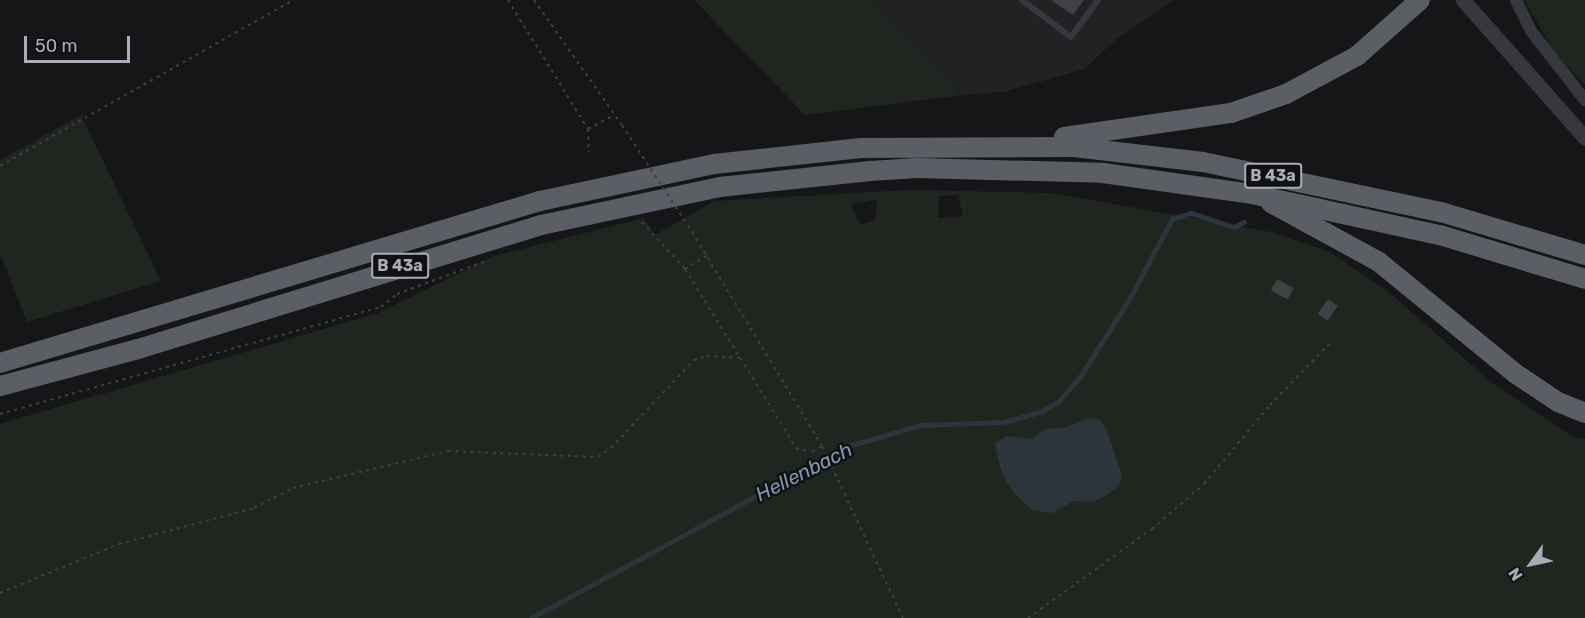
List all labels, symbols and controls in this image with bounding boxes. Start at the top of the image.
scale bar [27,24,134,62]
text: 50 m [35,35,78,57]
road number: B 43a [1243,163,1303,189]
road number: B 43a [370,253,430,279]
water label: Hellenbach [752,437,856,507]
north arrow [1501,534,1561,594]
text: N [1504,564,1527,584]

